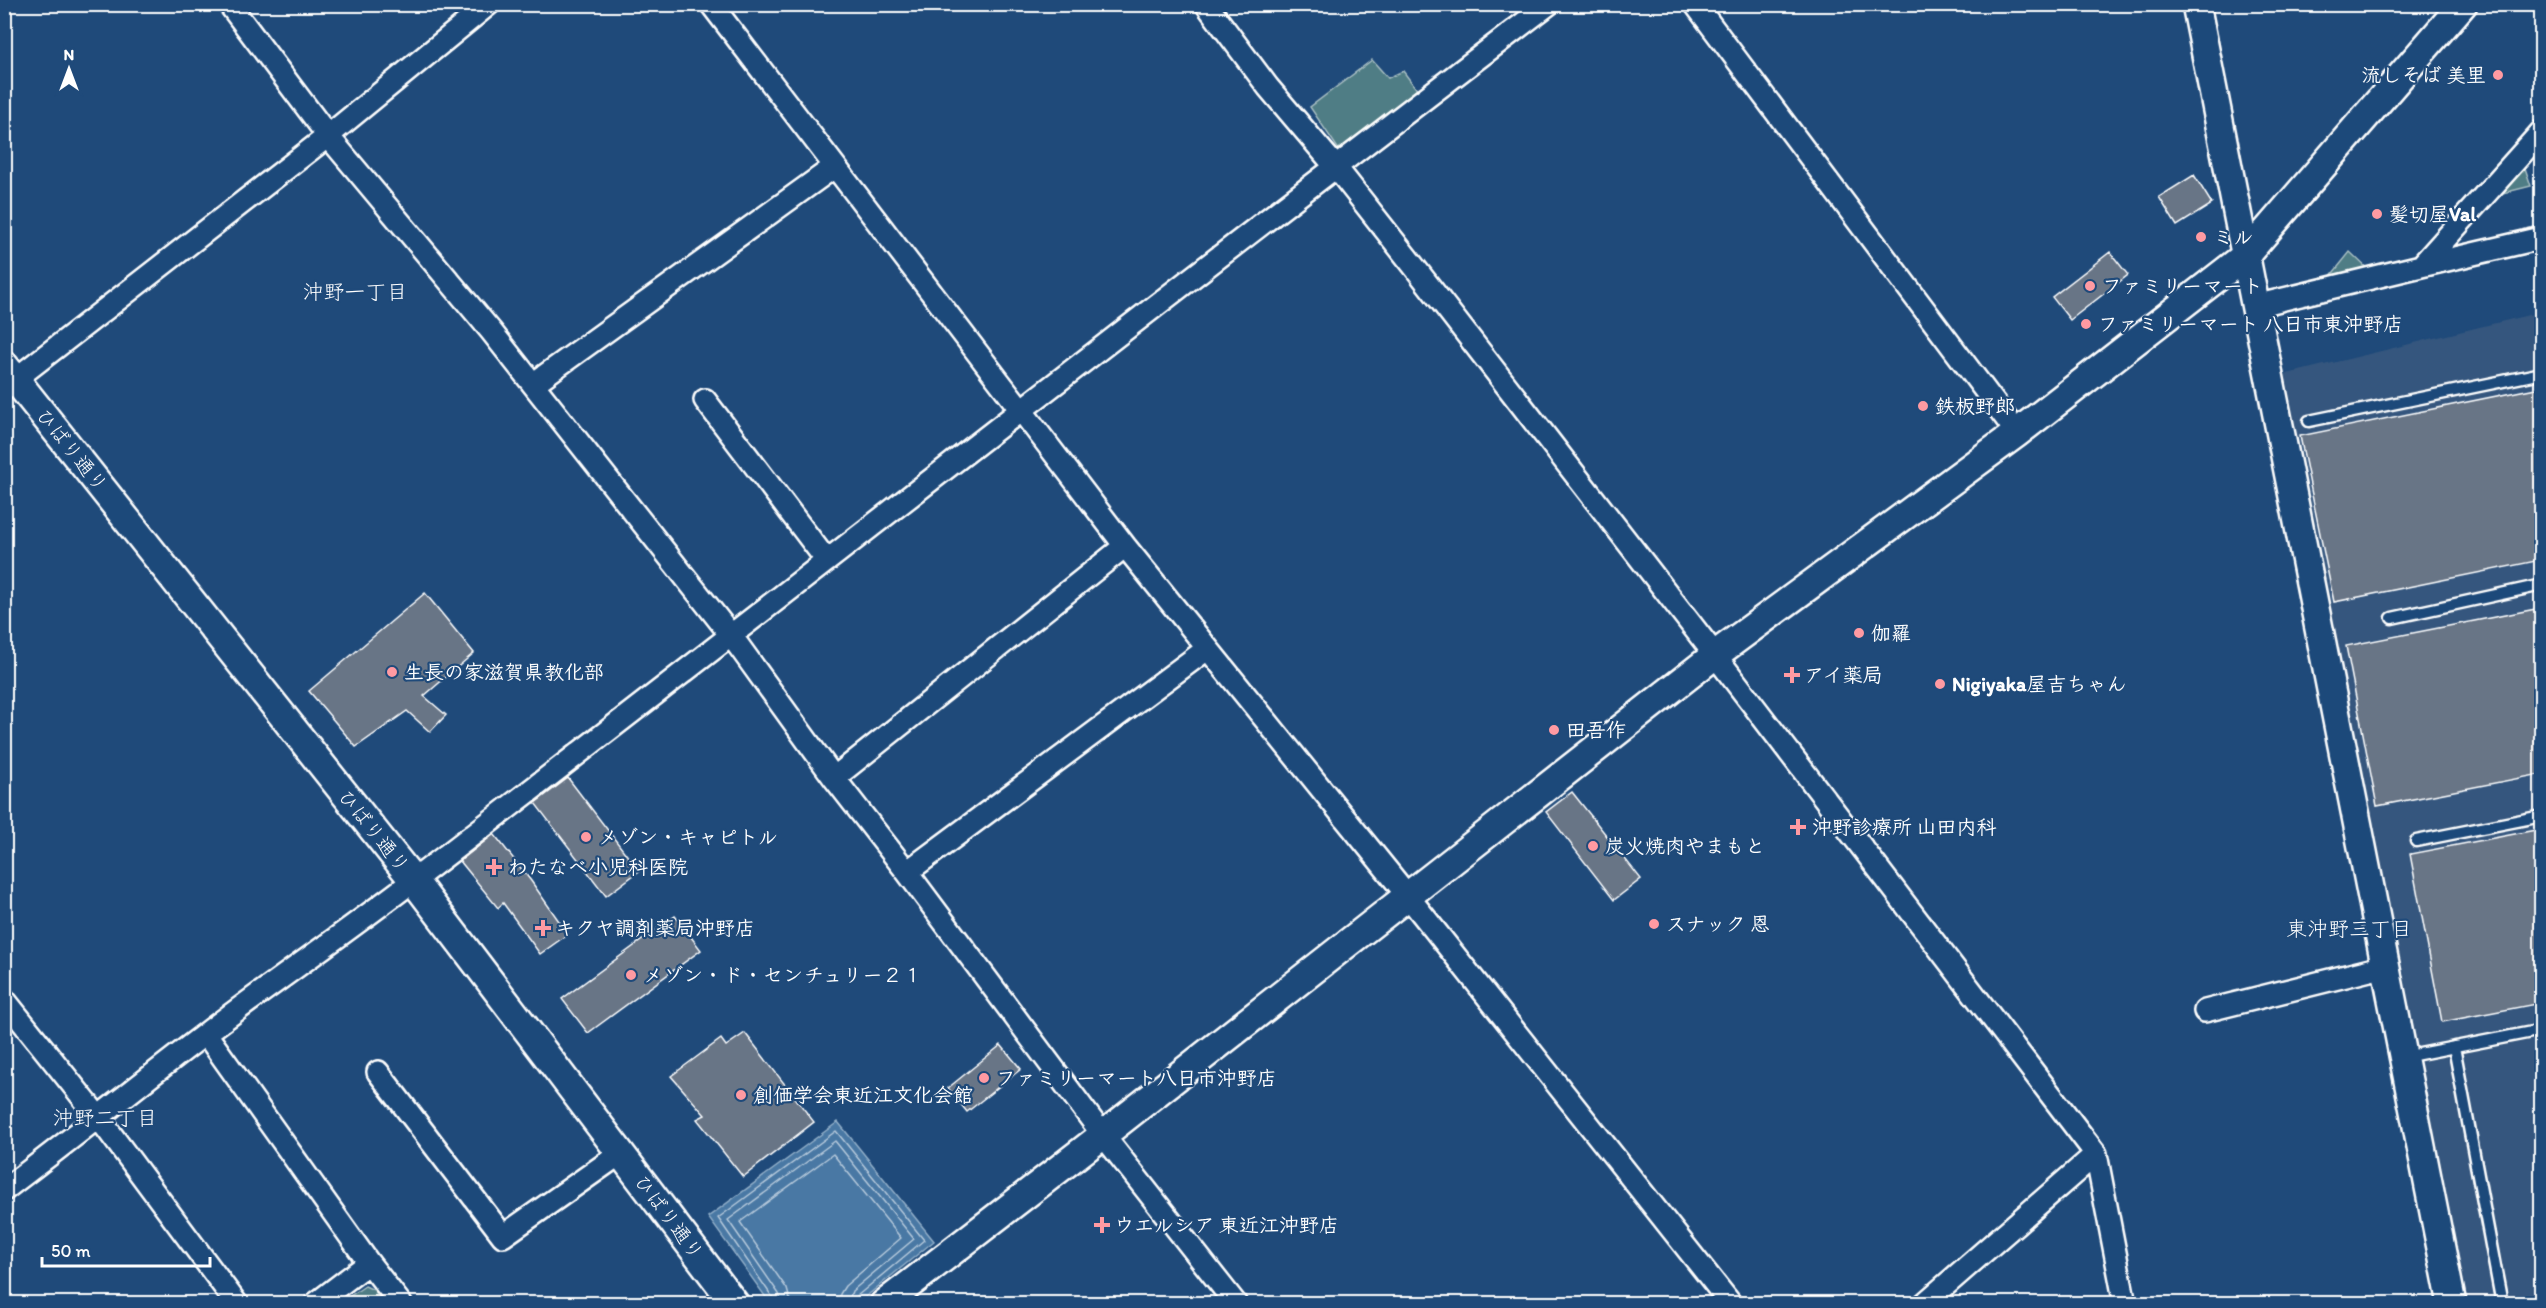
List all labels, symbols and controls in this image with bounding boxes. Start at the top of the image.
north arrow [39,39,99,99]
text: N [64,45,74,64]
place label: 流しそば 美里 [2362,63,2486,87]
marker: 流しそば 美里 [2491,68,2505,82]
place label: 髪切屋Val [2389,202,2476,226]
marker: 髪切屋Val [2370,207,2384,221]
place label: ミル [2213,225,2253,249]
marker: ミル [2194,230,2208,244]
place label: ファミリーマート [2102,274,2263,298]
district label: 沖野一丁目 [303,279,408,304]
marker: ファミリーマート [2083,279,2097,293]
place label: ファミリーマート 八日市東沖野店 [2098,312,2403,336]
marker: ファミリーマート 八日市東沖野店 [2079,317,2093,331]
place label: 鉄板野郎 [1935,394,2015,418]
marker: 鉄板野郎 [1916,399,1930,413]
street label: ひばり通り [31,404,113,496]
place label: 伽羅 [1871,621,1911,645]
marker: 伽羅 [1852,626,1866,640]
place label: 生長の家滋賀県教化部 [404,660,604,684]
place label: アイ薬局 [1804,663,1883,687]
marker: 生長の家滋賀県教化部 [385,665,399,679]
marker: アイ薬局 [1785,668,1799,682]
place label: Nigiyaka屋吉ちゃん [1952,672,2127,697]
marker: Nigiyaka屋吉ちゃん [1933,677,1947,691]
place label: 田吾作 [1566,718,1626,742]
marker: 田吾作 [1547,723,1561,737]
street label: ひばり通り [333,785,415,877]
place label: 沖野診療所 山田内科 [1812,815,1997,839]
marker: 沖野診療所 山田内科 [1789,818,1807,836]
place label: メゾン・キャピトル [598,825,778,849]
marker: メゾン・キャピトル [579,830,593,844]
place label: 炭火焼肉やまもと [1605,834,1765,858]
marker: 炭火焼肉やまもと [1586,839,1600,853]
place label: わたなべ小児科医院 [508,855,688,879]
marker: わたなべ小児科医院 [485,858,503,876]
place label: スナック 恩 [1666,912,1770,936]
place label: キクヤ調剤薬局沖野店 [555,916,755,940]
district label: 東沖野三丁目 [2286,916,2412,941]
marker: スナック 恩 [1647,917,1661,931]
marker: キクヤ調剤薬局沖野店 [536,921,550,935]
place label: メゾン・ド・センチュリー２１ [643,963,923,987]
marker: メゾン・ド・センチュリー２１ [624,968,638,982]
place label: ファミリーマート八日市沖野店 [996,1066,1277,1090]
marker: ファミリーマート八日市沖野店 [977,1071,991,1085]
place label: 創価学会東近江文化会館 [753,1083,973,1107]
marker: 創価学会東近江文化会館 [734,1088,748,1102]
district label: 沖野二丁目 [53,1105,158,1130]
street label: ひばり通り [629,1170,709,1264]
place label: ウエルシア 東近江沖野店 [1114,1213,1339,1237]
marker: ウエルシア 東近江沖野店 [1095,1218,1109,1232]
scale bar [42,1230,210,1268]
text: 50 m [51,1240,91,1262]

